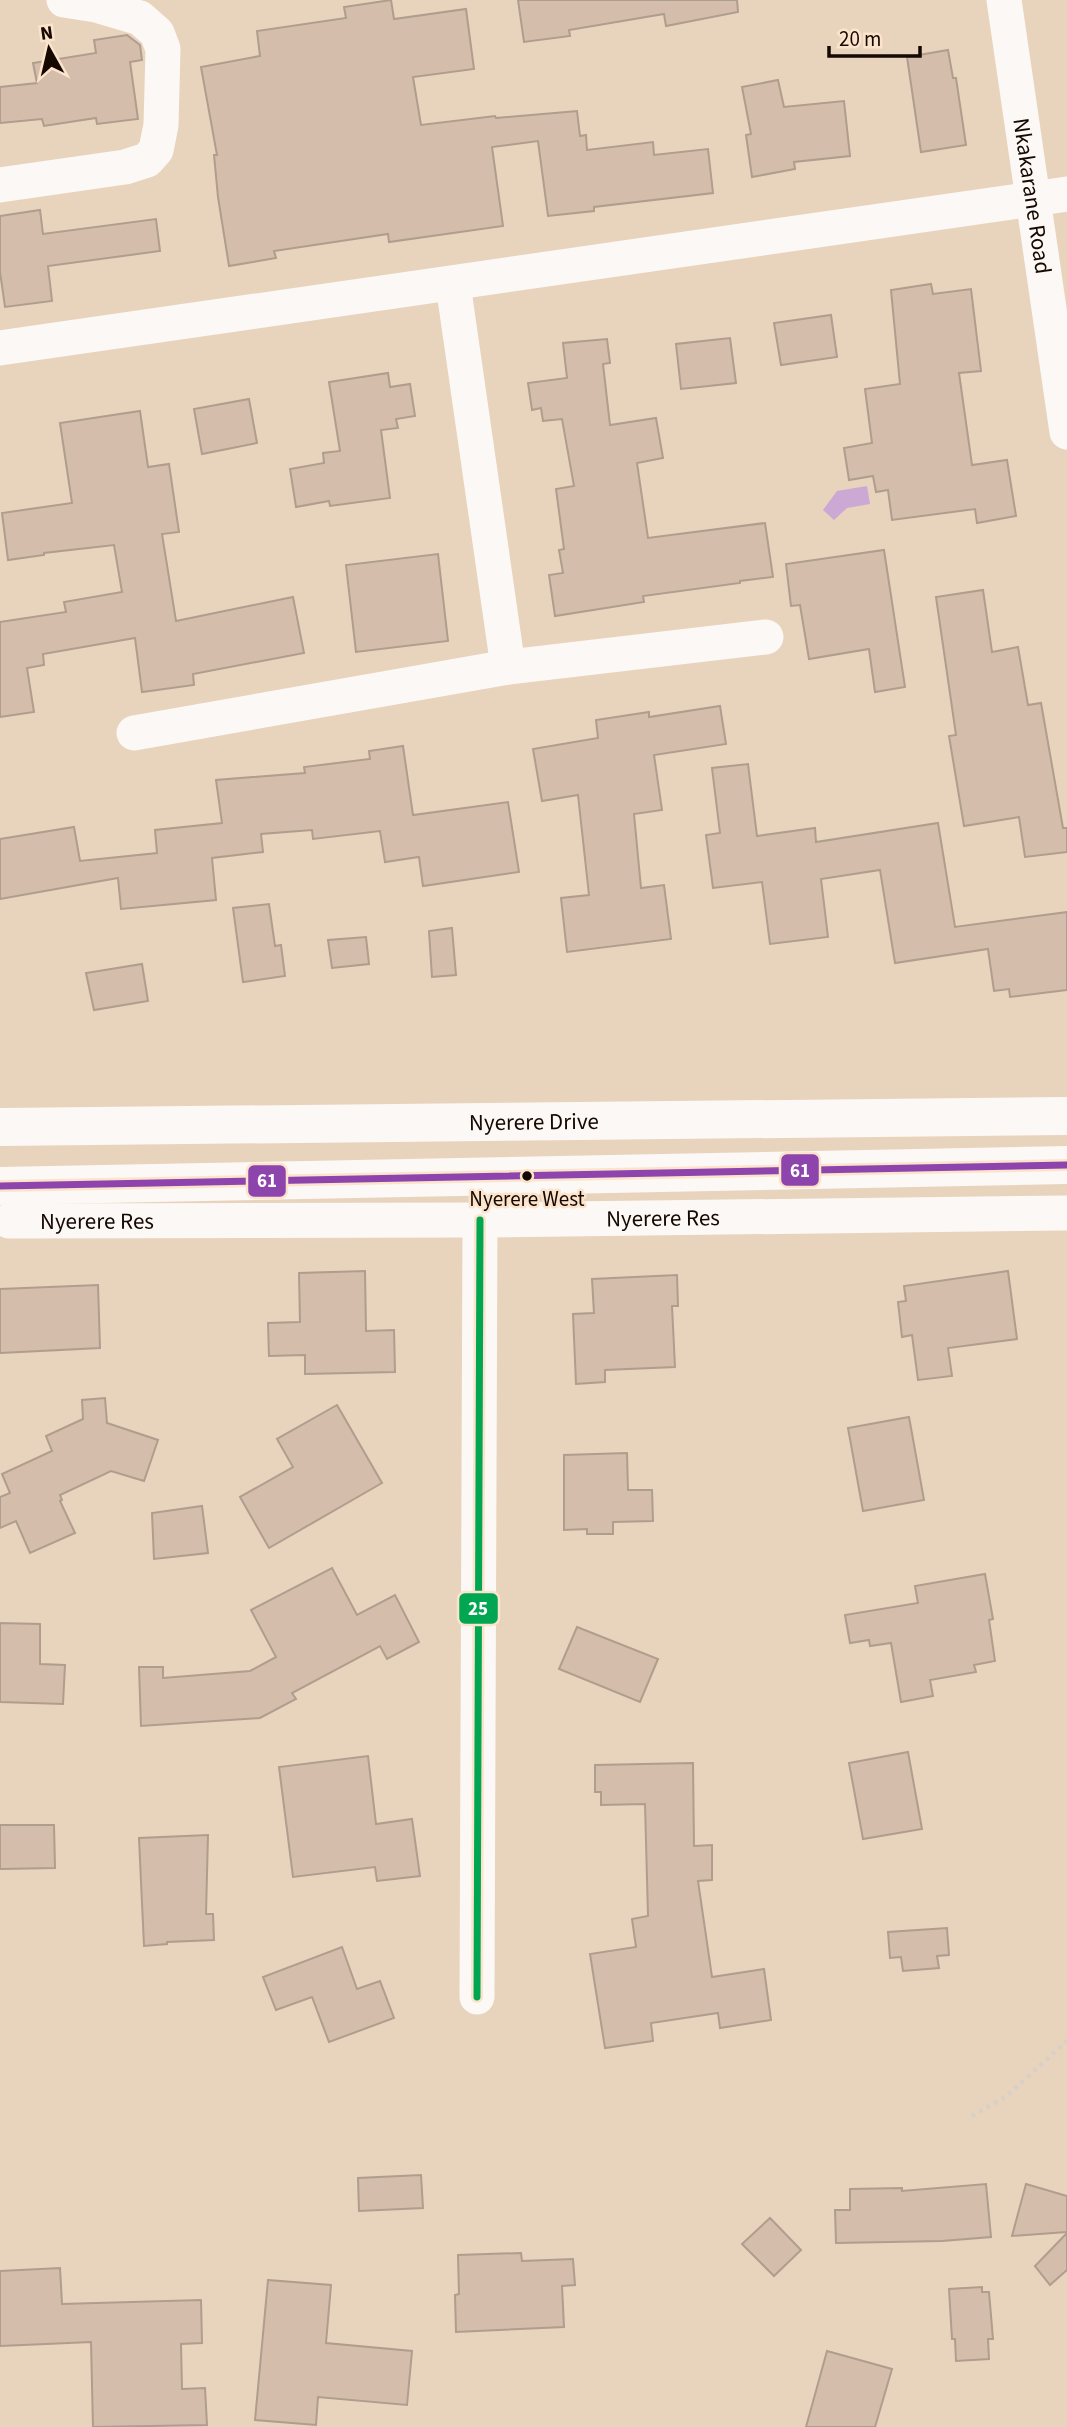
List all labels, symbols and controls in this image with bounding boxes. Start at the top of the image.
north arrow [14,14,84,84]
scale bar [829,14,920,58]
text: N [39,19,55,48]
text: 20 m [839,24,881,54]
street label: Nkakarane Road [1005,116,1060,276]
street label: Nyerere Drive [469,1104,599,1139]
line badge: 61 [780,1153,820,1187]
text: 61 [790,1158,810,1185]
line badge: 61 [247,1164,287,1198]
text: 61 [257,1168,277,1195]
marker: Nyerere West [520,1169,534,1183]
place label: Nyerere West [469,1184,585,1214]
street label: Nyerere Res [606,1201,720,1235]
street label: Nyerere Res [40,1204,154,1237]
line badge: 25 [458,1592,499,1625]
text: 25 [468,1596,488,1623]

